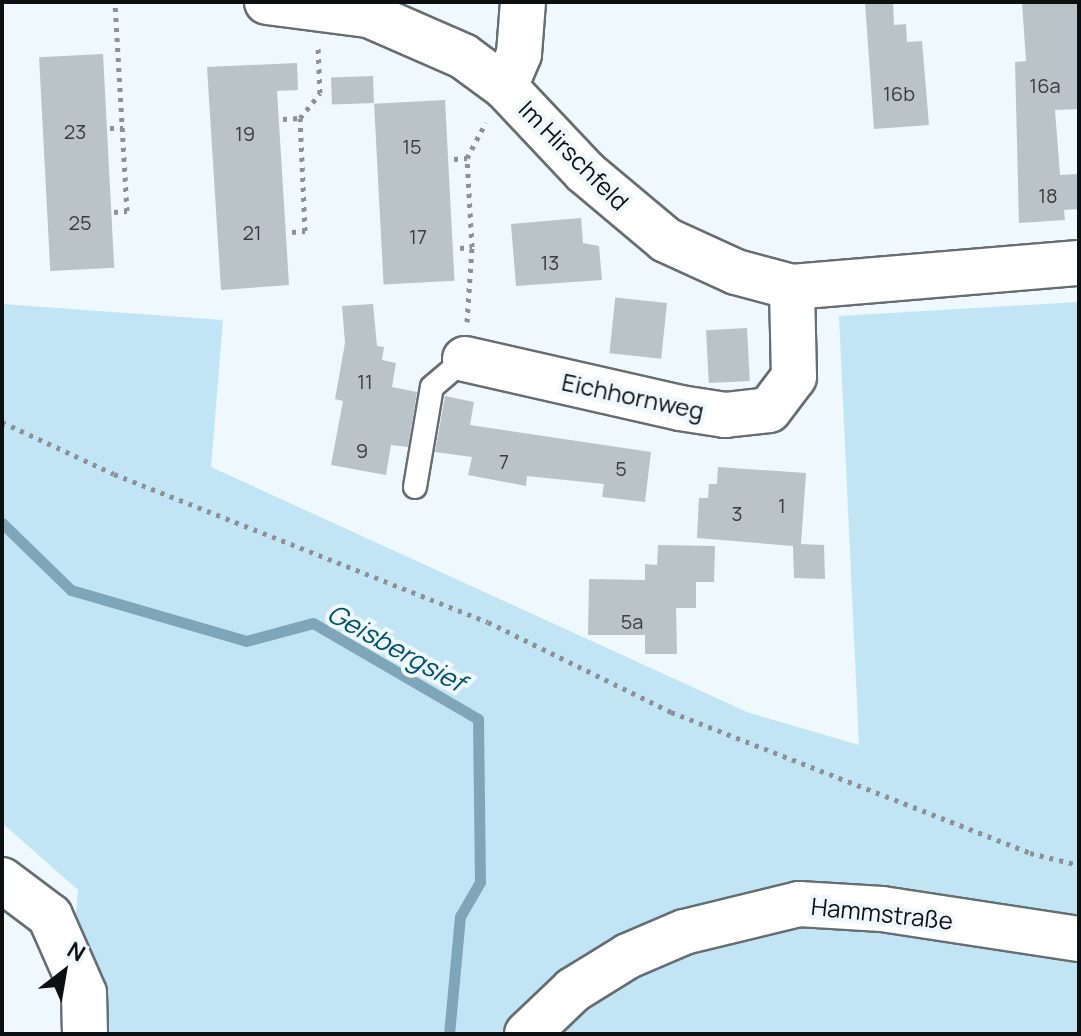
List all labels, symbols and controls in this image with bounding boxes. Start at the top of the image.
house number: 16a [1029,73,1061,97]
house number: 16b [883,81,915,105]
street label: Im Hirschfeld [513,94,635,216]
house number: 23 [64,119,86,143]
house number: 19 [235,121,255,145]
house number: 15 [402,134,422,158]
house number: 18 [1038,183,1058,207]
house number: 25 [69,210,91,234]
house number: 21 [242,220,262,244]
house number: 17 [409,224,427,248]
house number: 13 [541,250,559,274]
street label: Eichhornweg [559,367,707,425]
house number: 11 [357,369,373,393]
house number: 9 [356,438,368,462]
house number: 7 [499,449,509,473]
house number: 5 [615,456,627,480]
house number: 1 [778,493,786,517]
house number: 3 [731,501,743,525]
water label: Geisbergsief [322,597,470,699]
house number: 5a [621,609,643,633]
street label: Hammstraße [810,891,954,935]
north arrow [24,932,104,1012]
text: N [62,934,91,968]

